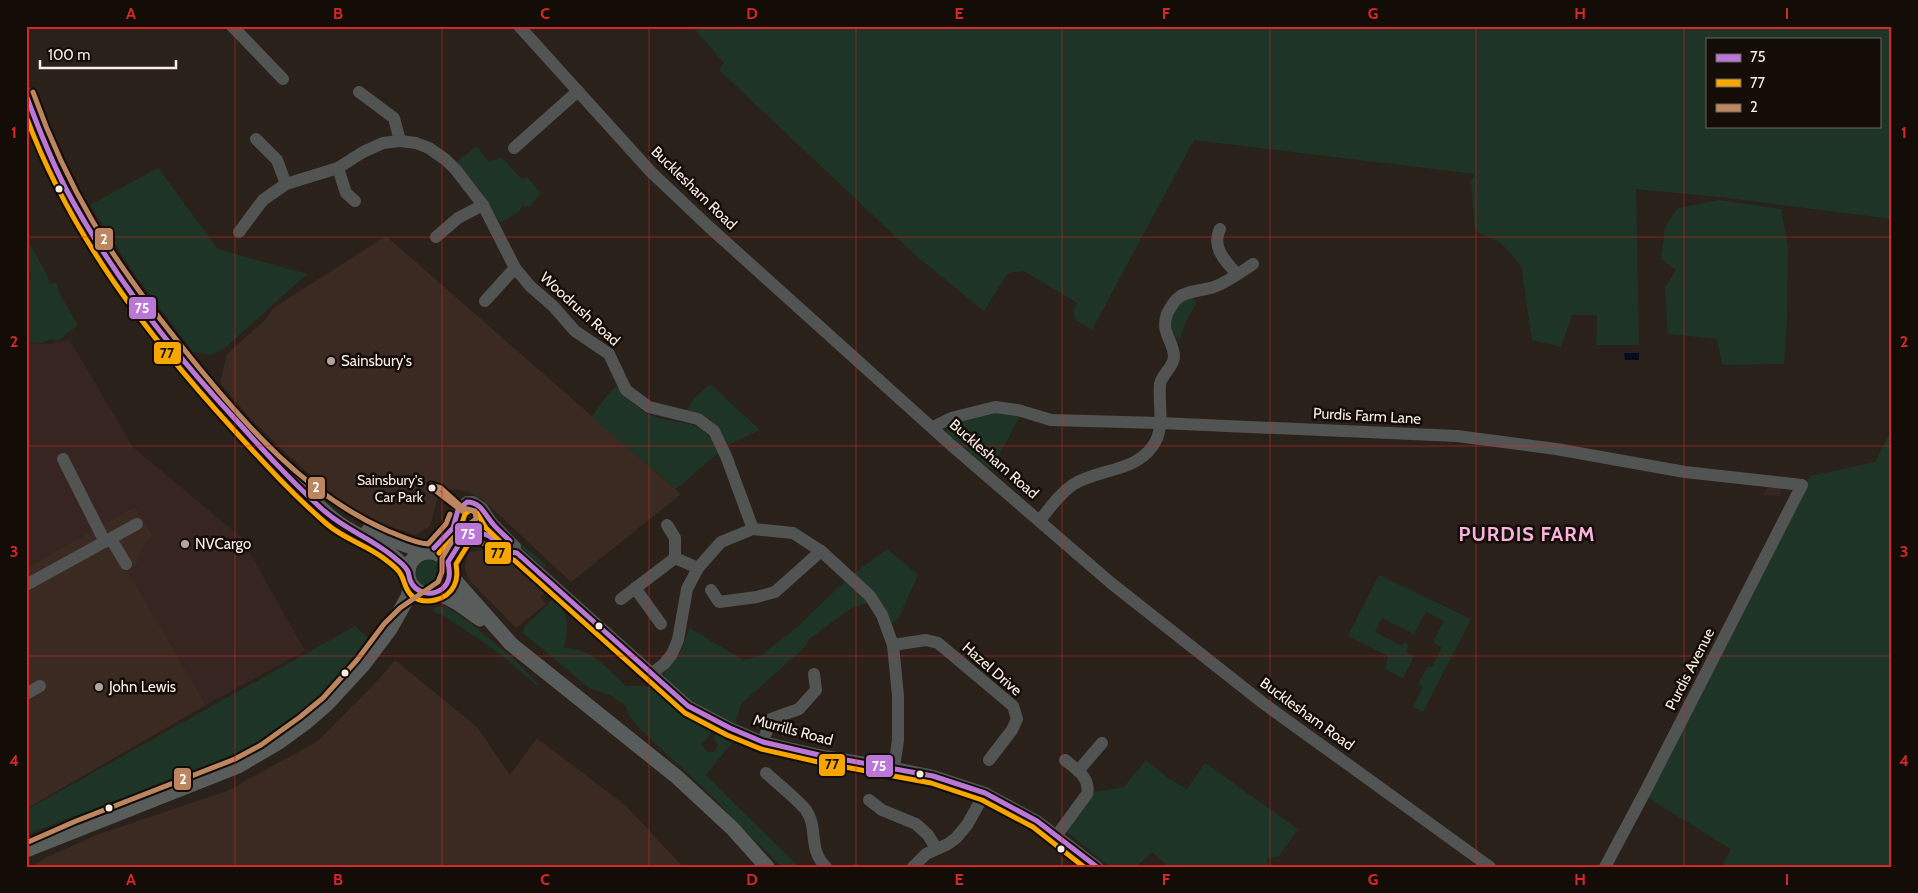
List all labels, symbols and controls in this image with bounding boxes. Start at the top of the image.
text: A [126,4,136,23]
text: B [333,4,343,23]
text: C [540,4,550,23]
text: D [746,4,758,23]
text: E [954,4,964,23]
text: F [1162,4,1171,23]
text: G [1368,4,1378,23]
text: H [1574,4,1586,23]
text: I [1785,4,1789,23]
scale bar [40,38,176,70]
legend [1706,38,1880,128]
text: 100 m [48,46,90,64]
text: 75 [1750,48,1766,66]
text: 77 [1750,74,1766,92]
text: 2 [1750,98,1758,116]
text: 1 [11,123,17,142]
text: 1 [1901,123,1907,142]
street label: Bucklesham Road [647,143,741,233]
unlabelled marker [54,184,64,194]
line badge: 2 [94,227,114,251]
text: 2 [100,230,108,248]
street label: Woodrush Road [536,268,624,350]
line badge: 75 [128,296,157,320]
text: 75 [135,299,149,317]
text: 2 [10,332,18,351]
text: 2 [1900,332,1908,351]
line badge: 77 [153,341,182,365]
text: 77 [160,344,175,362]
place label: Sainsbury's [341,352,412,370]
marker: Sainsbury's [325,355,337,367]
street label: Purdis Farm Lane [1312,404,1422,428]
street label: Bucklesham Road [946,415,1042,503]
place label: Sainsbury's Car Park [357,471,424,506]
line badge: 2 [307,476,326,500]
text: 2 [312,478,320,496]
marker: Sainsbury's Car Park [427,483,437,493]
line badge: 75 [454,522,483,546]
district label: PURDIS FARM [1458,522,1596,546]
text: 75 [461,525,475,543]
place label: NVCargo [195,535,251,553]
marker: NVCargo [179,538,191,550]
line badge: 77 [484,541,512,565]
text: 3 [10,542,18,561]
text: 3 [1900,542,1908,561]
text: 77 [491,544,506,562]
unlabelled marker [594,621,604,631]
street label: Purdis Avenue [1662,625,1718,713]
street label: Hazel Drive [959,638,1026,700]
unlabelled marker [340,668,350,678]
street label: Bucklesham Road [1256,674,1358,754]
place label: John Lewis [108,678,176,696]
marker: John Lewis [93,681,105,693]
street label: Murrills Road [751,711,835,749]
text: 4 [9,751,19,770]
text: 4 [1899,751,1909,770]
line badge: 77 [818,753,846,777]
line badge: 75 [865,754,894,778]
text: 77 [825,755,840,773]
text: 75 [872,757,886,775]
line badge: 2 [173,767,192,791]
unlabelled marker [915,769,925,779]
text: 2 [179,770,187,788]
unlabelled marker [104,803,114,813]
unlabelled marker [1056,844,1066,854]
text: A [126,870,136,889]
text: B [333,870,343,889]
text: C [540,870,550,889]
text: D [746,870,758,889]
text: E [954,870,964,889]
text: F [1162,870,1171,889]
text: G [1368,870,1378,889]
text: H [1574,870,1586,889]
text: I [1785,870,1789,889]

